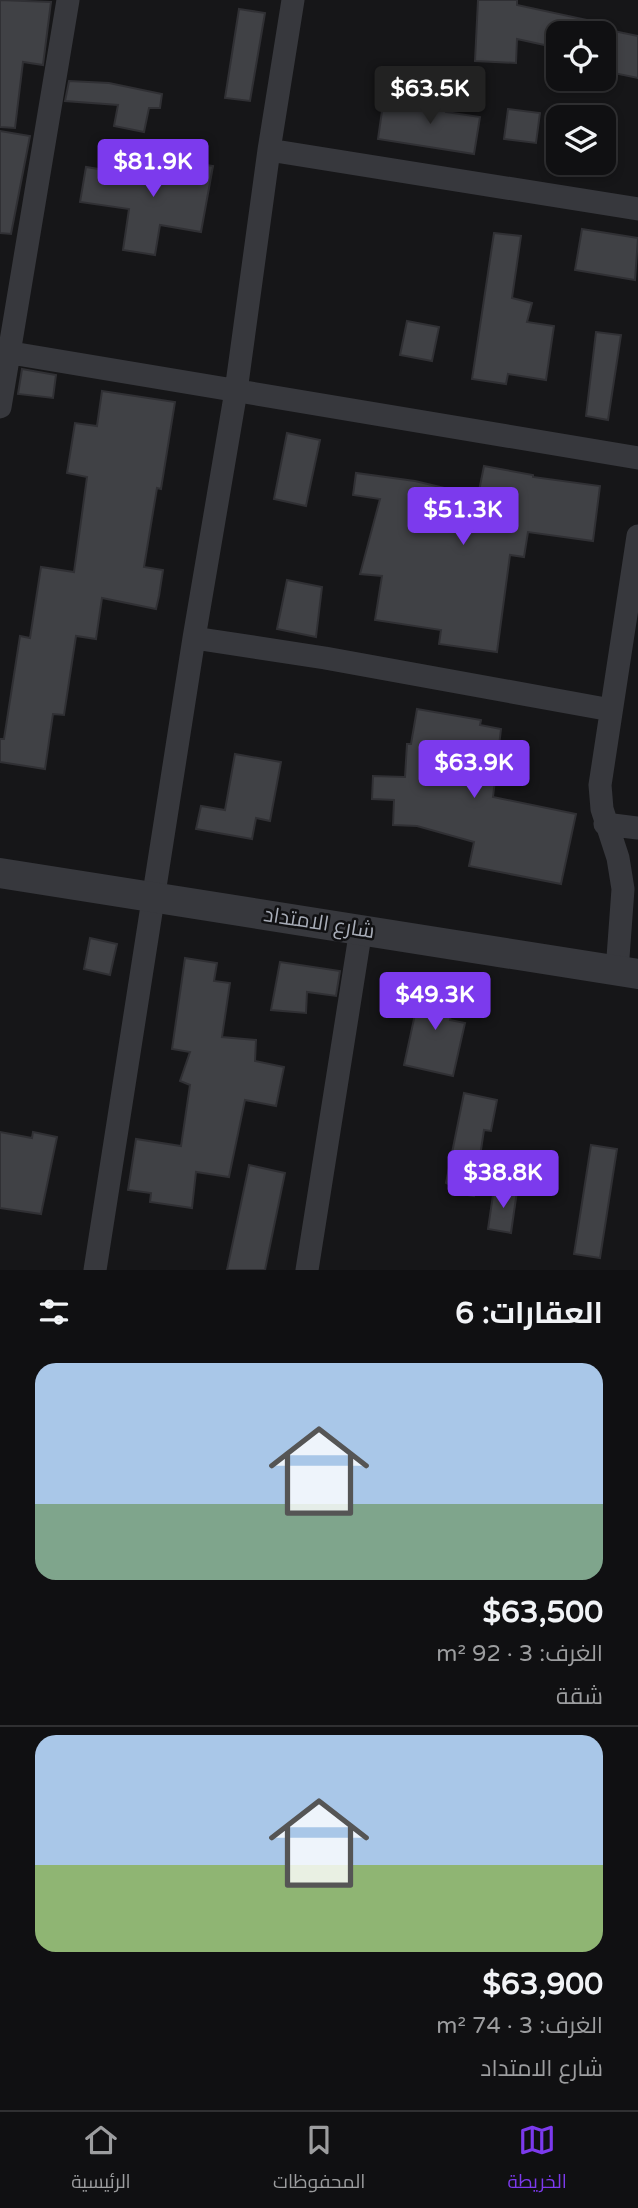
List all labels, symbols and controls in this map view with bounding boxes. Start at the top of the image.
map controls [546,21,616,175]
button: locate [546,21,616,91]
pin: $63.5K [373,66,487,126]
text: $63.5K [391,75,469,103]
button: layers [546,105,616,175]
pin: $81.9K [96,140,210,199]
text: $81.9K [114,148,192,176]
pin: $51.3K [406,488,520,547]
text: $51.3K [424,496,502,524]
pin: $63.9K [417,740,531,800]
text: $63.9K [435,749,513,777]
street label: شارع الامتداد [262,902,376,945]
pin: $49.3K [378,972,492,1032]
text: $49.3K [396,981,474,1009]
pin: $38.8K [446,1150,560,1210]
text: $38.8K [464,1159,542,1187]
icon: filters [35,1293,73,1331]
text: العقارات: 6 [455,1295,603,1332]
icon: home [256,1408,382,1534]
text: $63,500 [483,1594,603,1631]
text: الغرف: 3 · 92 m² [436,1640,603,1668]
text: شقة [556,1683,603,1711]
icon: home [256,1780,382,1906]
text: $63,900 [483,1966,603,2003]
text: الغرف: 3 · 74 m² [436,2012,603,2040]
text: شارع الامتداد [480,2055,603,2083]
tab: الرئيسية [71,2121,131,2199]
tab: المحفوظات [273,2121,365,2199]
tab: الخريطة [508,2121,567,2199]

